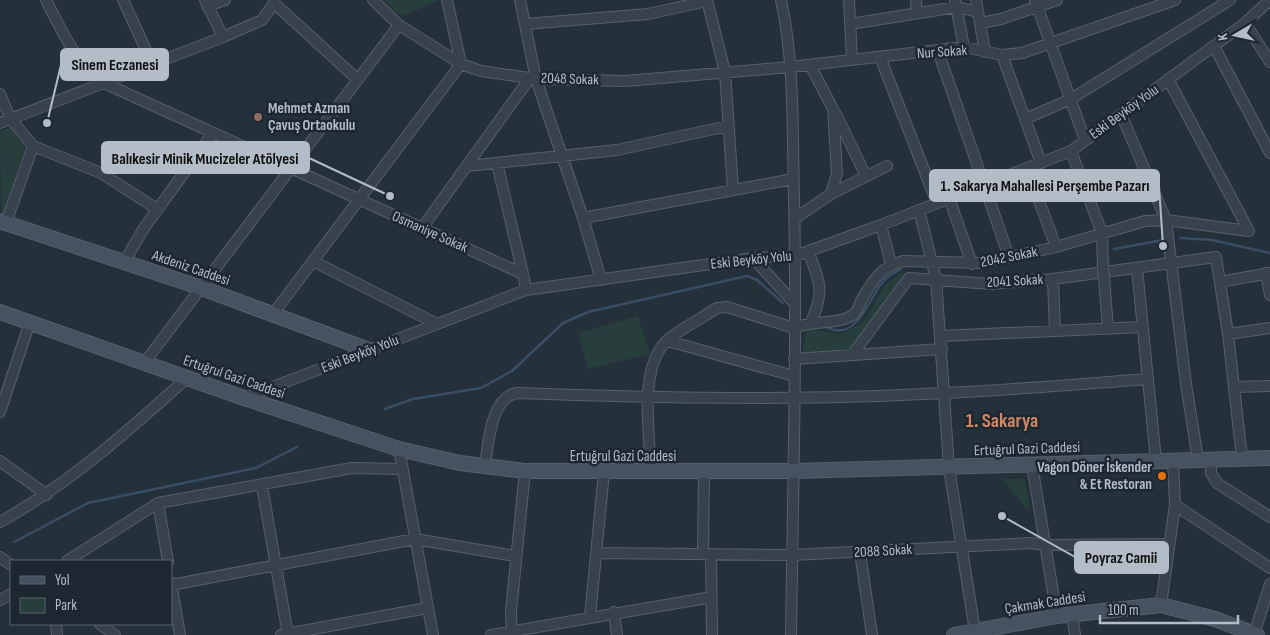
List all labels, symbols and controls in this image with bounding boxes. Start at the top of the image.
north arrow [1210,10,1260,60]
text: K [1214,32,1232,42]
street label: Nur Sokak [916,41,968,63]
callout: Sinem Eczanesi [61,49,168,80]
text: Sinem Eczanesi [71,56,159,75]
street label: 2048 Sokak [541,68,600,90]
street label: Eski Beyköy Yolu [1085,80,1163,144]
place label: Mehmet Azman Çavuş Ortaokulu [268,99,355,135]
marker: Mehmet Azman Çavuş Ortaokulu [252,111,264,123]
callout: Balıkesir Minik Mucizeler Atölyesi [102,142,309,173]
text: Balıkesir Minik Mucizeler Atölyesi [112,150,298,169]
callout: 1. Sakarya Mahallesi Perşembe Pazarı [930,170,1159,201]
text: 1. Sakarya Mahallesi Perşembe Pazarı [940,177,1150,196]
street label: Osmaniye Sokak [389,207,471,257]
street label: 2042 Sokak [979,242,1039,272]
street label: Akdeniz Caddesi [149,246,233,290]
street label: Eski Beyköy Yolu [710,246,792,274]
street label: 2041 Sokak [986,270,1044,292]
street label: Eski Beyköy Yolu [319,331,401,377]
street label: Ertuğrul Gazi Caddesi [181,351,288,403]
district label: 1. Sakarya [966,409,1038,433]
street label: Ertuğrul Gazi Caddesi [973,438,1081,460]
street label: Ertuğrul Gazi Caddesi [570,447,676,466]
place label: Vagon Döner İskender & Et Restoran [1037,458,1152,494]
marker: Vagon Döner İskender & Et Restoran [1156,470,1168,482]
street label: 2088 Sokak [853,540,913,562]
callout: Poyraz Camii [1075,542,1168,573]
text: Poyraz Camii [1085,549,1157,568]
legend [10,560,172,625]
text: Yol [55,571,70,590]
street label: Çakmak Caddesi [1003,587,1087,619]
scale bar [1100,592,1238,624]
text: Park [55,596,77,615]
text: 100 m [1108,601,1139,620]

